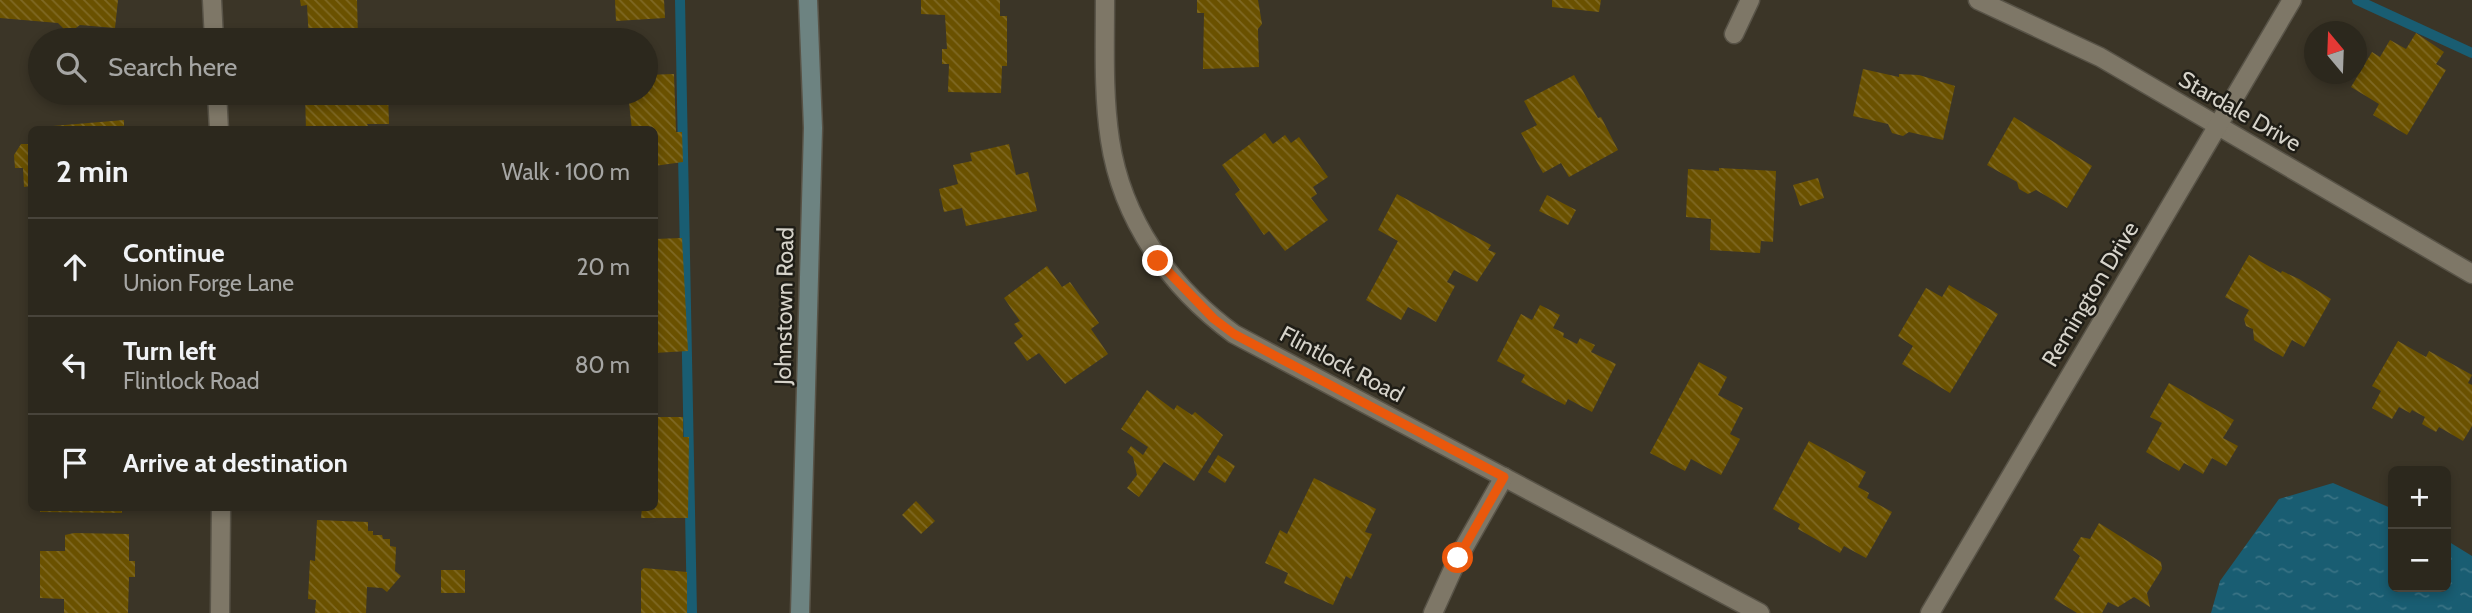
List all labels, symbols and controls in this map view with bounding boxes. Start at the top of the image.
north arrow [2304,21,2367,84]
search box [28,28,658,105]
icon: search [52,48,90,86]
text: Search here [108,51,237,83]
street label: Stardale Drive [2174,65,2306,157]
text: 2 min [56,153,128,190]
text: Walk · 100 m [502,158,630,186]
street label: Remington Drive [2036,216,2144,372]
street label: Johnstown Road [769,227,799,386]
text: Continue [123,237,225,269]
route end [1142,245,1173,276]
icon: ahead [56,248,94,286]
text: 20 m [577,253,630,281]
text: Union Forge Lane [123,269,294,297]
street label: Flintlock Road [1275,320,1409,408]
text: Turn left [123,335,216,367]
icon: left [56,346,94,384]
text: 80 m [575,351,630,379]
text: Flintlock Road [123,367,260,395]
icon: arrive [56,444,94,482]
text: Arrive at destination [123,447,348,479]
map controls [2388,466,2451,592]
button: + [2388,466,2451,529]
button: − [2388,529,2451,592]
route start [1442,542,1473,573]

